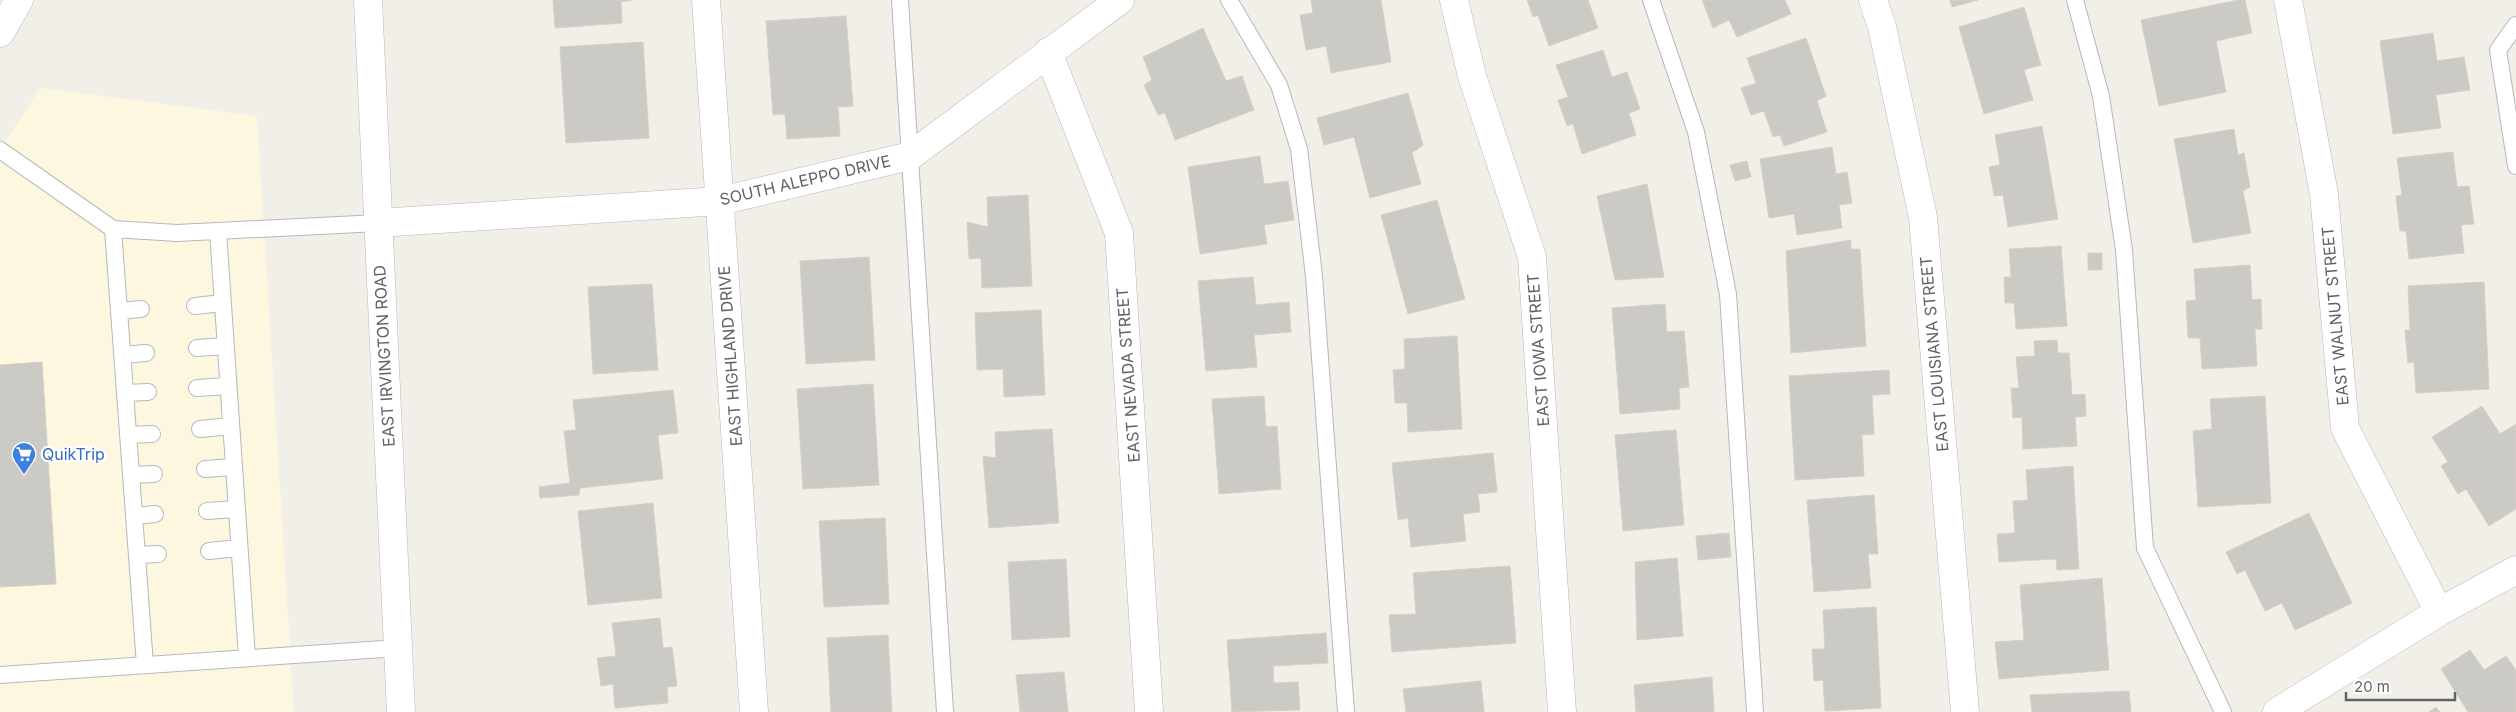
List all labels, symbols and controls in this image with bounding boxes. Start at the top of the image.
street label: SOUTH ALEPPO DRIVE [718,151,892,209]
street label: EAST WALNUT STREET [2317,226,2353,406]
street label: EAST LOUISIANA STREET [1915,255,1953,453]
street label: EAST IRVINGTON ROAD [369,265,399,447]
street label: EAST HIGHLAND DRIVE [714,265,746,447]
street label: EAST IOWA STREET [1523,273,1553,427]
street label: EAST NEVADA STREET [1112,287,1144,463]
supermarket icon: QuikTrip [11,441,37,475]
place label: QuikTrip [42,444,105,464]
scale bar [2346,670,2455,702]
text: 20 m [2354,677,2390,696]

